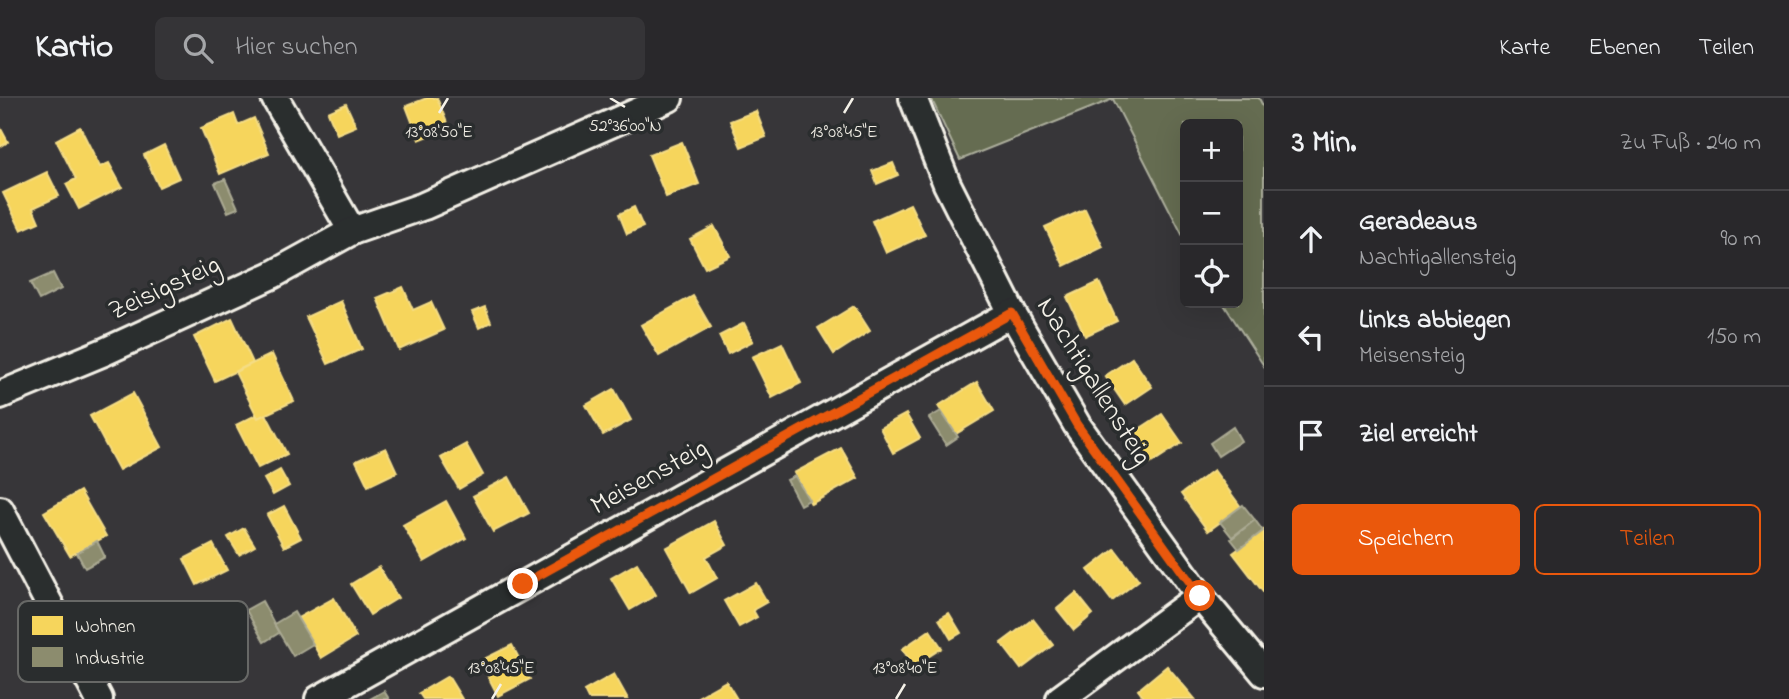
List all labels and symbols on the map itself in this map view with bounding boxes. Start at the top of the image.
text: 52°36'00"N [588,114,662,140]
text: 13°08'50"E [405,120,473,146]
text: 13°08'45"E [810,120,878,146]
street label: Zeisigsteig [102,245,228,333]
street label: Nachtigallensteig [1025,290,1161,474]
street label: Meisensteig [584,429,716,527]
route end [507,568,538,599]
route start [1184,580,1215,611]
legend [18,601,248,682]
text: Wohnen [75,614,135,641]
text: Industrie [75,646,145,673]
text: 13°08'45"E [467,656,535,682]
text: 13°08'40"E [873,656,937,682]

